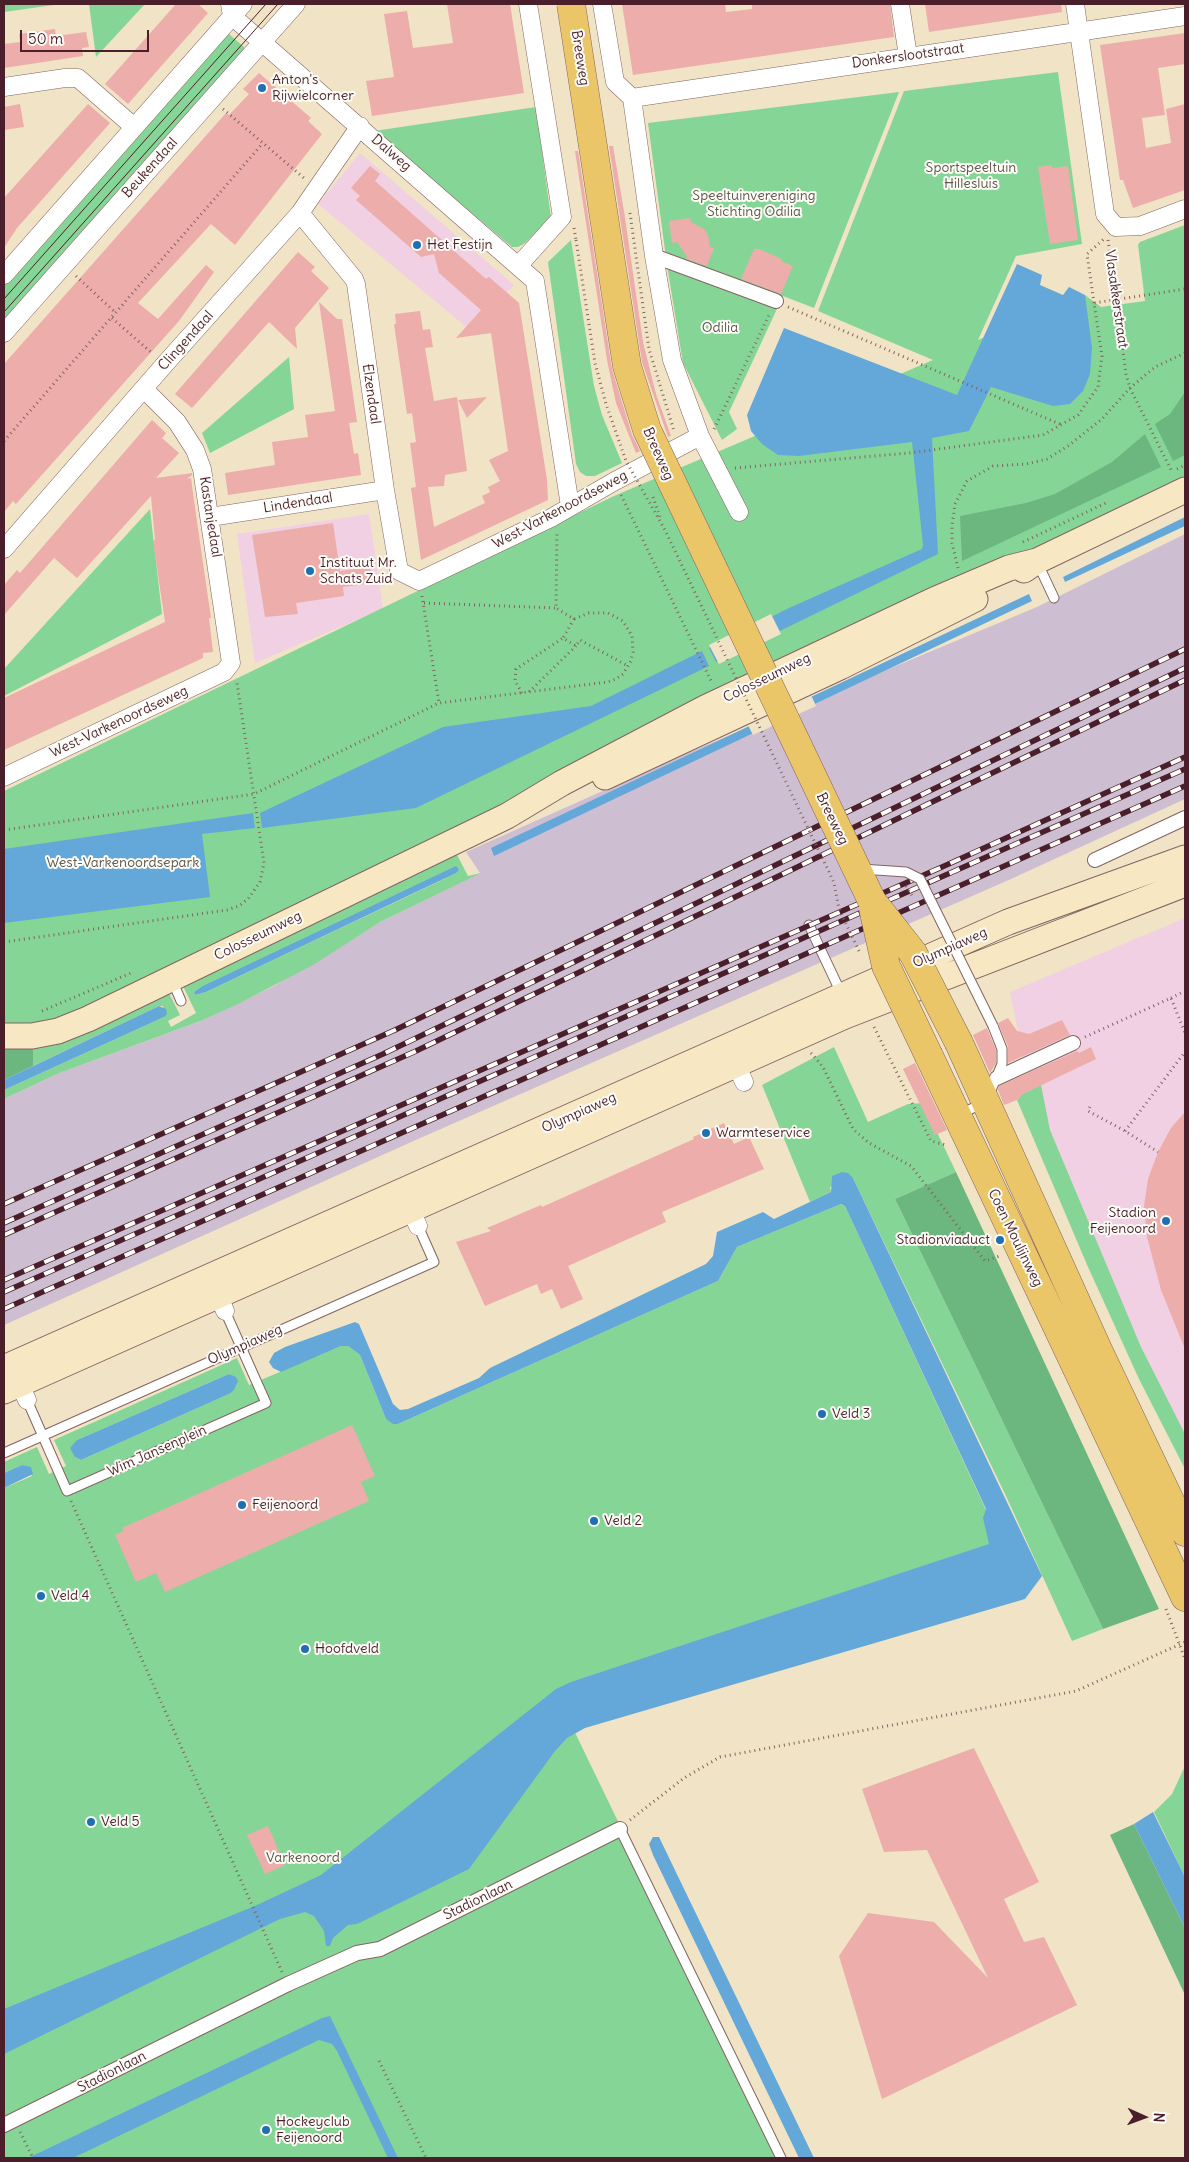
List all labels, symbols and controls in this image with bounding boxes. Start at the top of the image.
scale bar [22,20,151,52]
text: 50 m [28,29,63,48]
street label: Breeweg [567,29,593,87]
street label: Donkerslootstraat [851,40,965,72]
place label: Anton's Rijwielcorner [272,72,354,104]
marker: Anton's Rijwielcorner [256,82,268,94]
street label: Dalweg [368,131,414,175]
street label: Beukendaal [119,135,181,201]
park label: Sportspeeltuin Hillesluis [926,160,1016,192]
park label: Speeltuinvereniging Stichting Odilia [692,188,816,220]
place label: Het Festijn [427,237,493,253]
marker: Het Festijn [411,239,423,251]
street label: Vlasakkerstraat [1101,249,1131,349]
street label: Clingendaal [155,308,217,374]
park label: Odilia [702,320,738,336]
street label: Elzendaal [358,363,384,425]
street label: Breeweg [639,425,677,483]
street label: West-Varkenoordseweg [490,467,630,553]
street label: Kastanjedaal [195,475,225,559]
street label: Lindendaal [262,489,334,517]
place label: Instituut Mr. Schats Zuid [320,555,397,588]
marker: Instituut Mr. Schats Zuid [304,565,316,577]
street label: Colosseumweg [721,650,813,706]
street label: West-Varkenoordseweg [47,683,191,761]
street label: Breeweg [812,790,852,848]
park label: West-Varkenoordsepark [47,855,199,871]
street label: Colosseumweg [212,908,304,964]
street label: Olympiaweg [910,924,990,972]
street label: Olympiaweg [539,1089,619,1137]
place label: Warmteservice [716,1125,810,1141]
marker: Warmteservice [700,1127,712,1139]
street label: Coen Moulijnweg [984,1186,1046,1290]
place label: Stadion Feijenoord [1090,1205,1156,1238]
marker: Stadion Feijenoord [1160,1215,1172,1227]
place label: Stadionviaduct [897,1232,990,1248]
marker: Stadionviaduct [994,1234,1006,1246]
street label: Olympiaweg [205,1321,285,1369]
place label: Veld 3 [832,1406,870,1422]
marker: Veld 3 [816,1408,828,1420]
street label: Wim Jansenplein [105,1422,209,1480]
place label: Feijenoord [252,1497,318,1513]
marker: Feijenoord [236,1499,248,1511]
place label: Veld 2 [604,1513,642,1529]
marker: Veld 2 [588,1515,600,1527]
place label: Veld 4 [51,1588,90,1604]
marker: Veld 4 [35,1590,47,1602]
place label: Hoofdveld [315,1641,379,1657]
marker: Hoofdveld [299,1643,311,1655]
place label: Veld 5 [101,1814,139,1830]
marker: Veld 5 [85,1816,97,1828]
park label: Varkenoord [266,1850,340,1866]
street label: Stadionlaan [441,1876,515,1924]
street label: Stadionlaan [75,2048,149,2096]
north arrow [1119,2092,1169,2142]
text: N [1150,2112,1168,2123]
place label: Hockeyclub Feijenoord [276,2114,350,2146]
marker: Hockeyclub Feijenoord [260,2124,272,2136]

